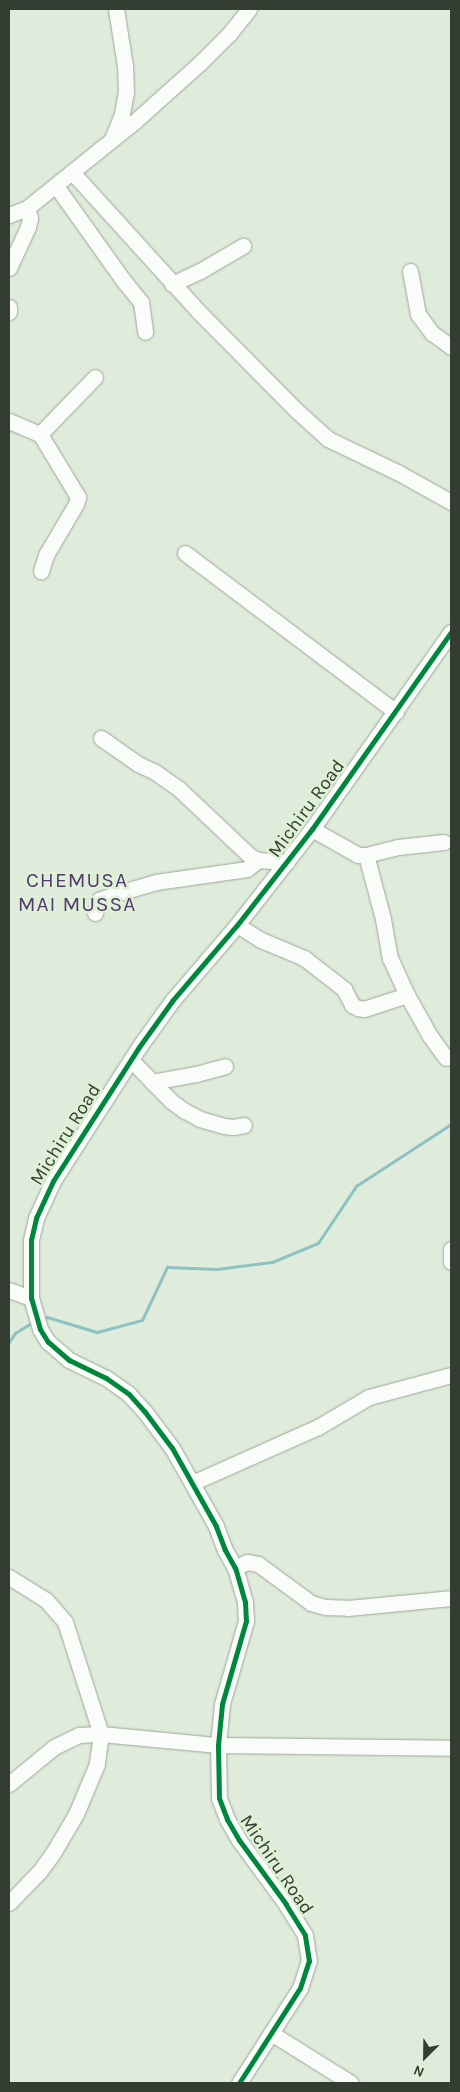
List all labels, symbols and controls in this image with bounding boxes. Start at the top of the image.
street label: Michiru Road [264,756,350,862]
district label: CHEMUSA MAI MUSSA [17,867,137,917]
street label: Michiru Road [26,1080,106,1190]
street label: Michiru Road [234,1811,318,1919]
north arrow [400,2032,450,2082]
text: N [411,2061,427,2081]

